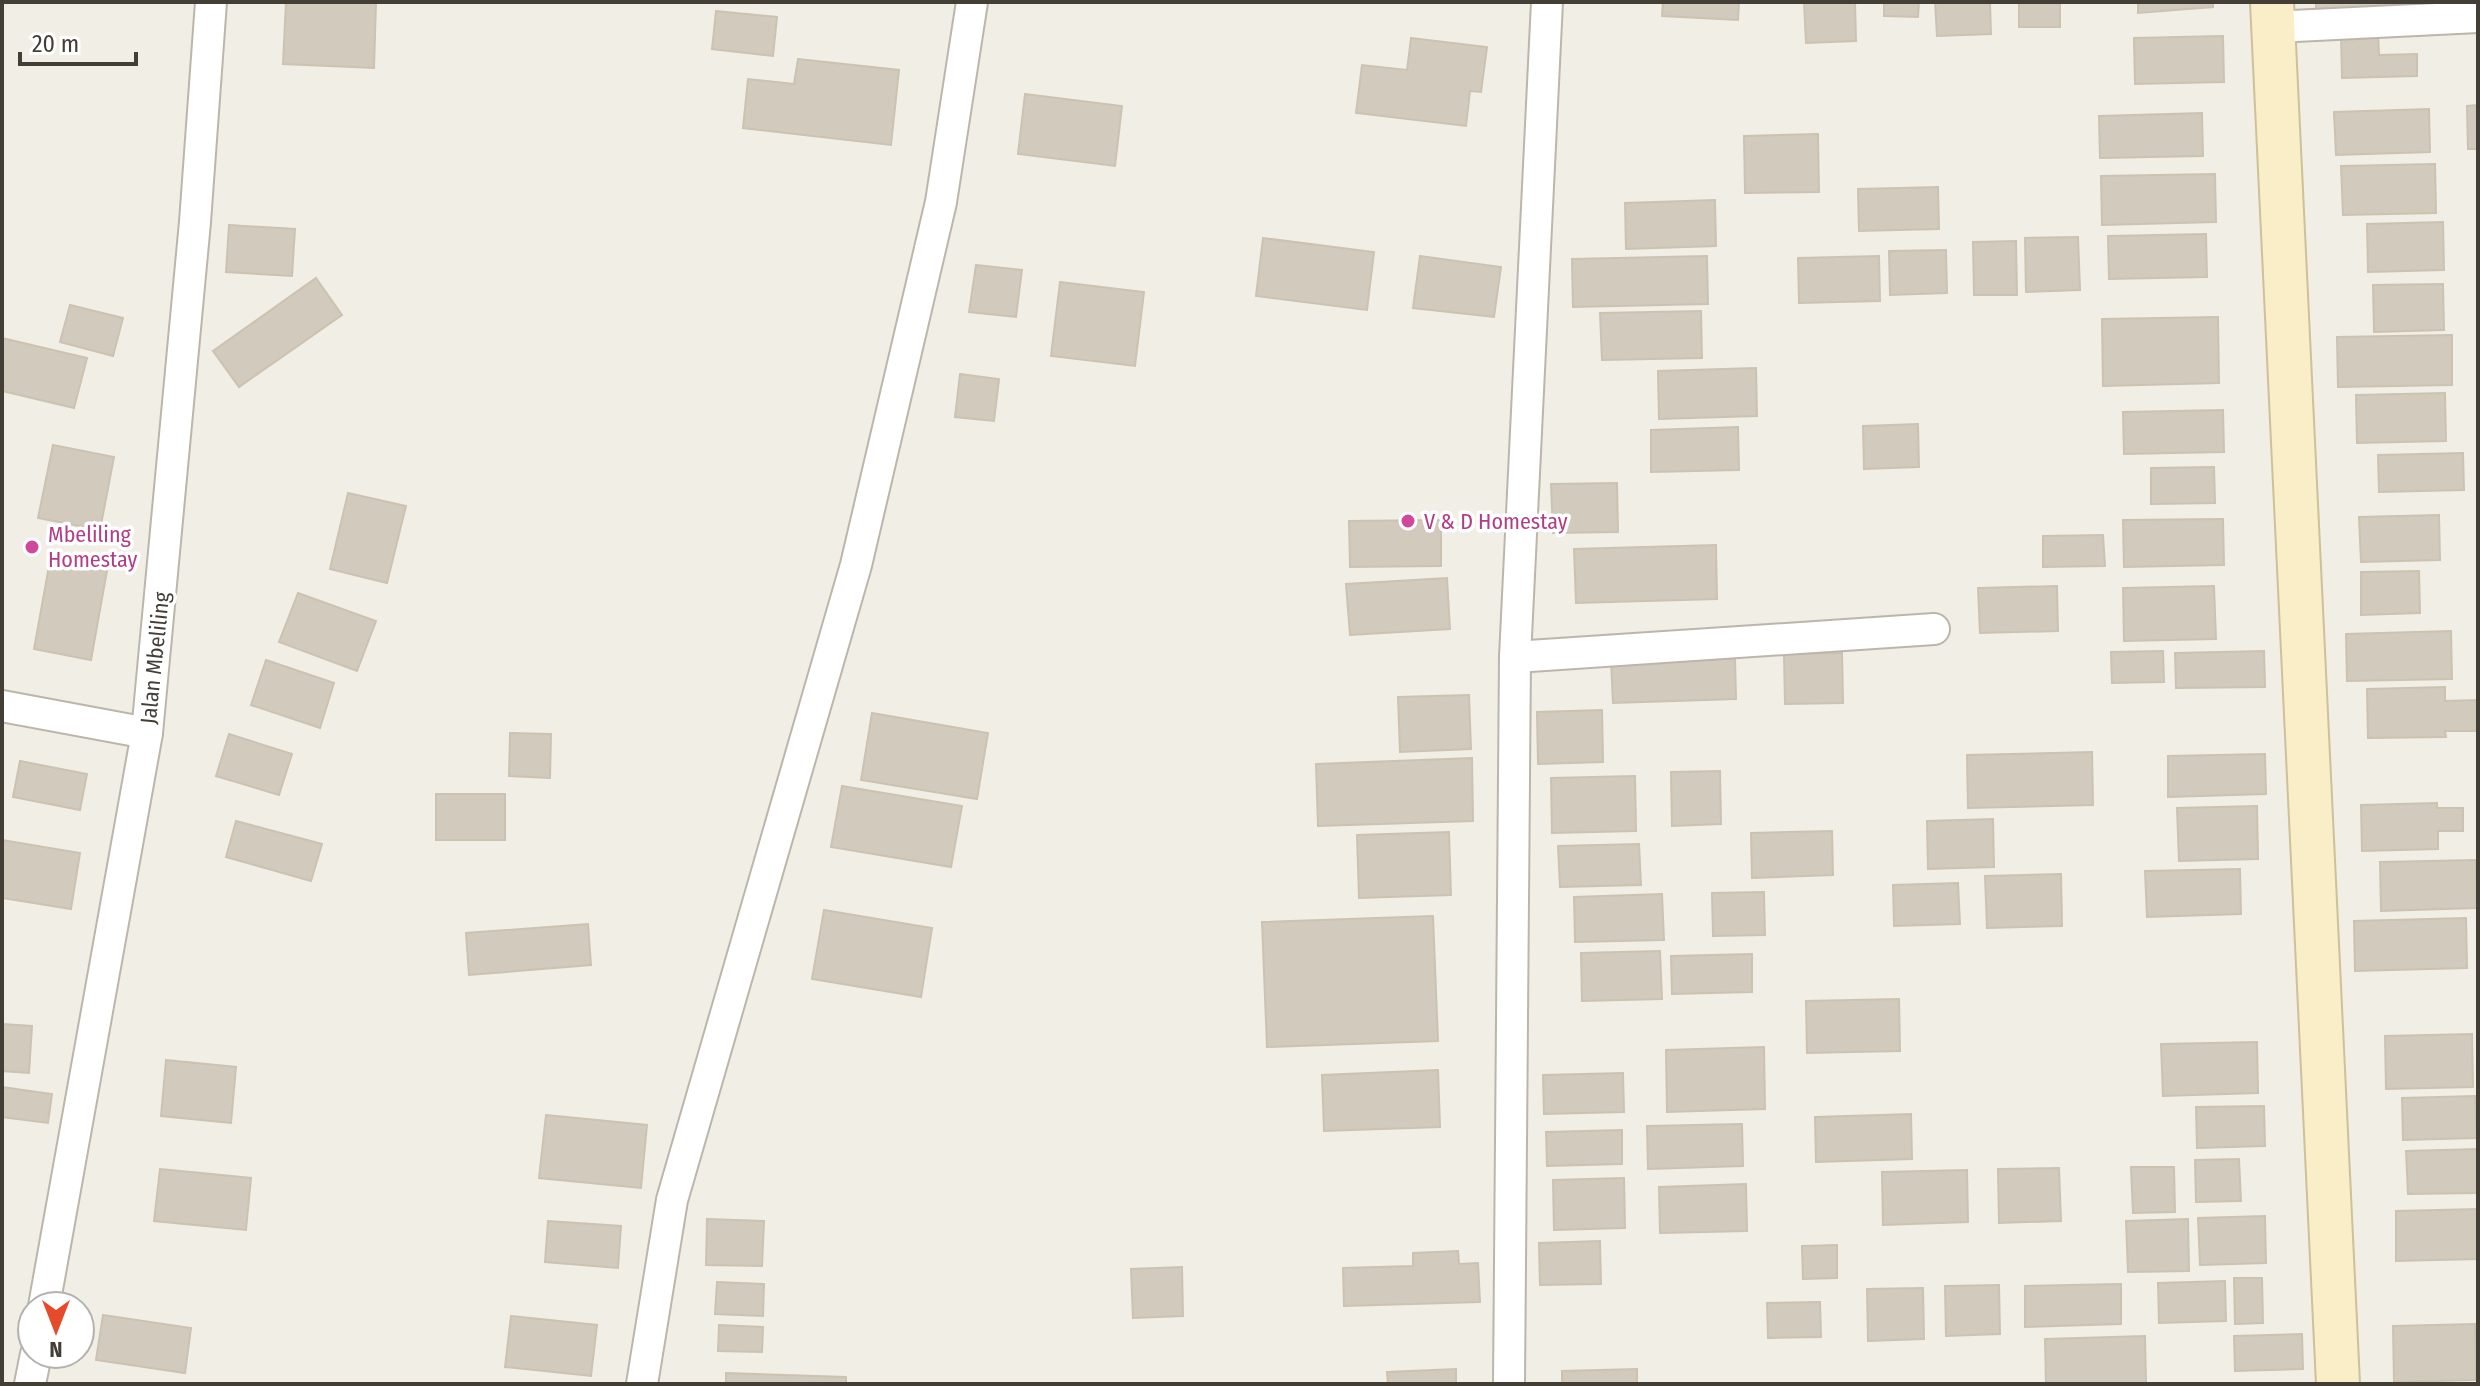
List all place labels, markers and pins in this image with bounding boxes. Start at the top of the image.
place label: V & D Homestay [1424,508,1568,535]
marker: V & D Homestay [1399,512,1417,530]
place label: Mbeliling Homestay [48,521,138,573]
marker: Mbeliling Homestay [23,538,41,556]

